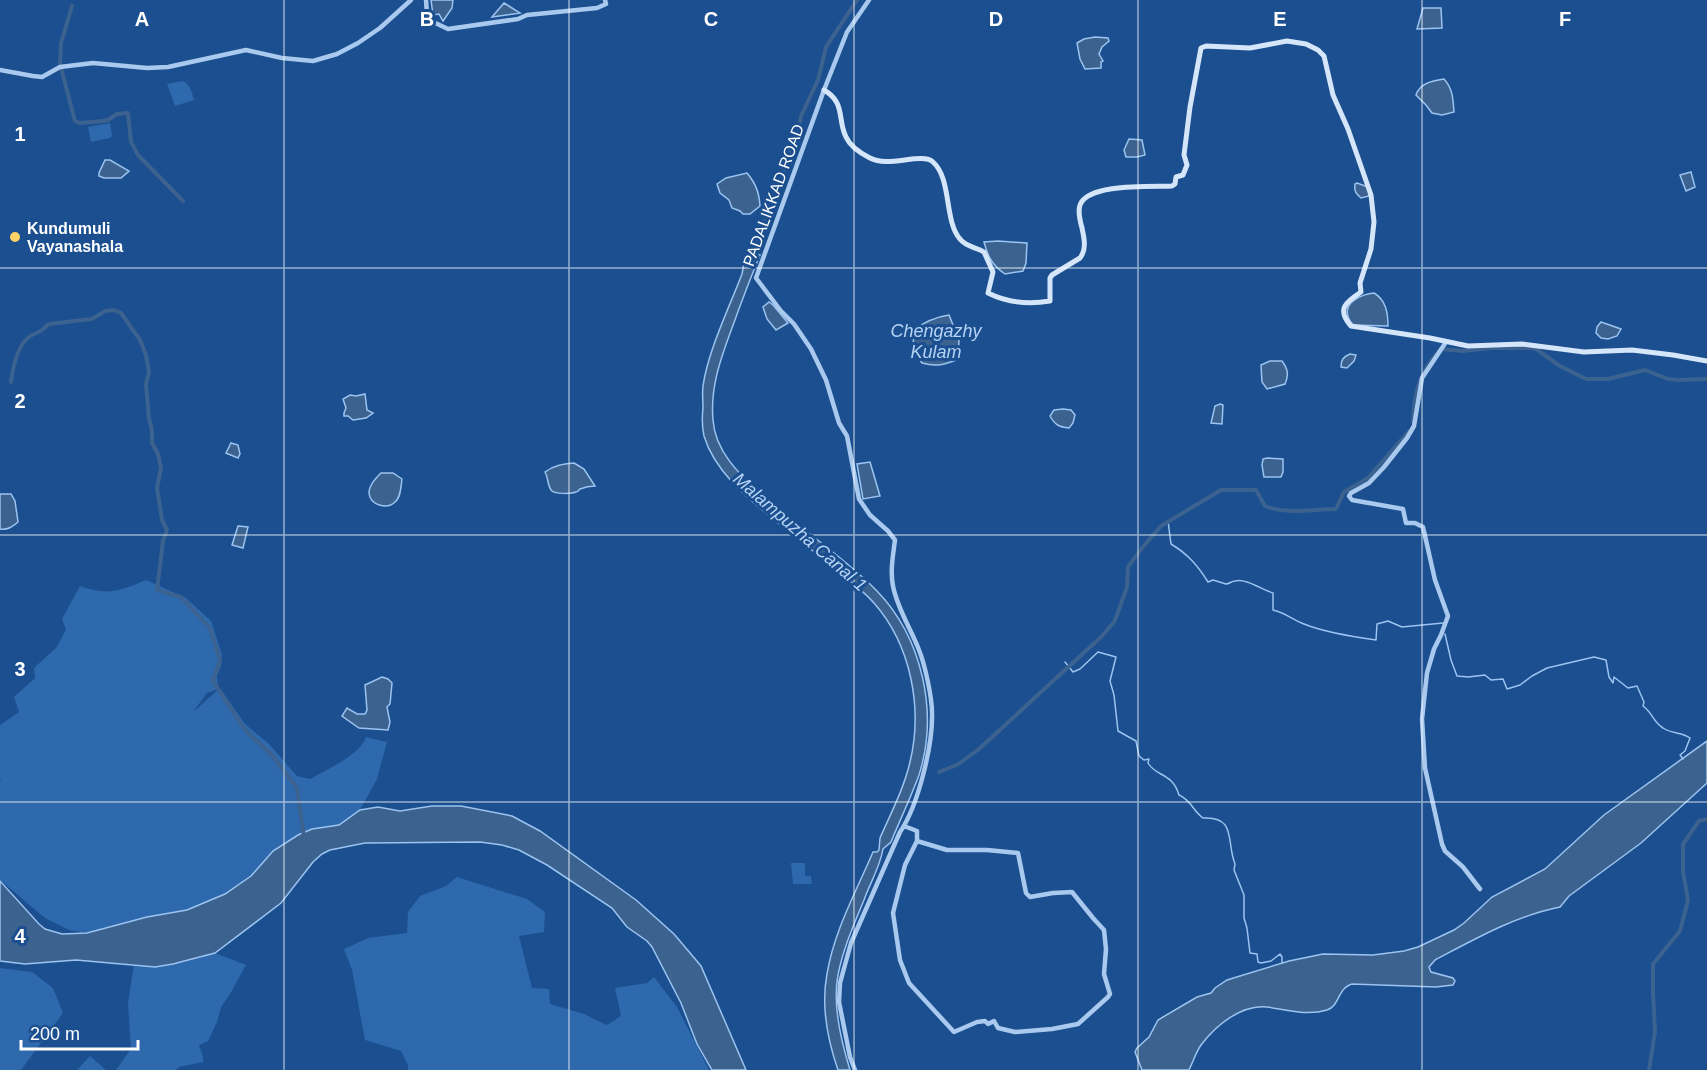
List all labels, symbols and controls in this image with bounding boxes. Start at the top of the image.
text: A [135,8,149,30]
text: B [420,8,434,30]
text: C [704,8,718,30]
text: D [989,8,1003,30]
text: E [1273,8,1287,30]
text: F [1559,8,1571,30]
street label: PADALIKKAD ROAD [740,122,807,269]
text: 1 [14,123,26,145]
place label: Kundumuli Vayanashala [27,220,123,255]
marker: Kundumuli Vayanashala [8,230,22,244]
water label: Chengazhy Kulam [890,321,983,362]
text: 2 [14,390,26,412]
water label: Malampuzha Canal 1 [729,469,871,595]
text: 3 [14,658,26,680]
text: 4 [14,925,26,947]
scale bar [21,1013,138,1051]
text: 200 m [30,1024,80,1044]

